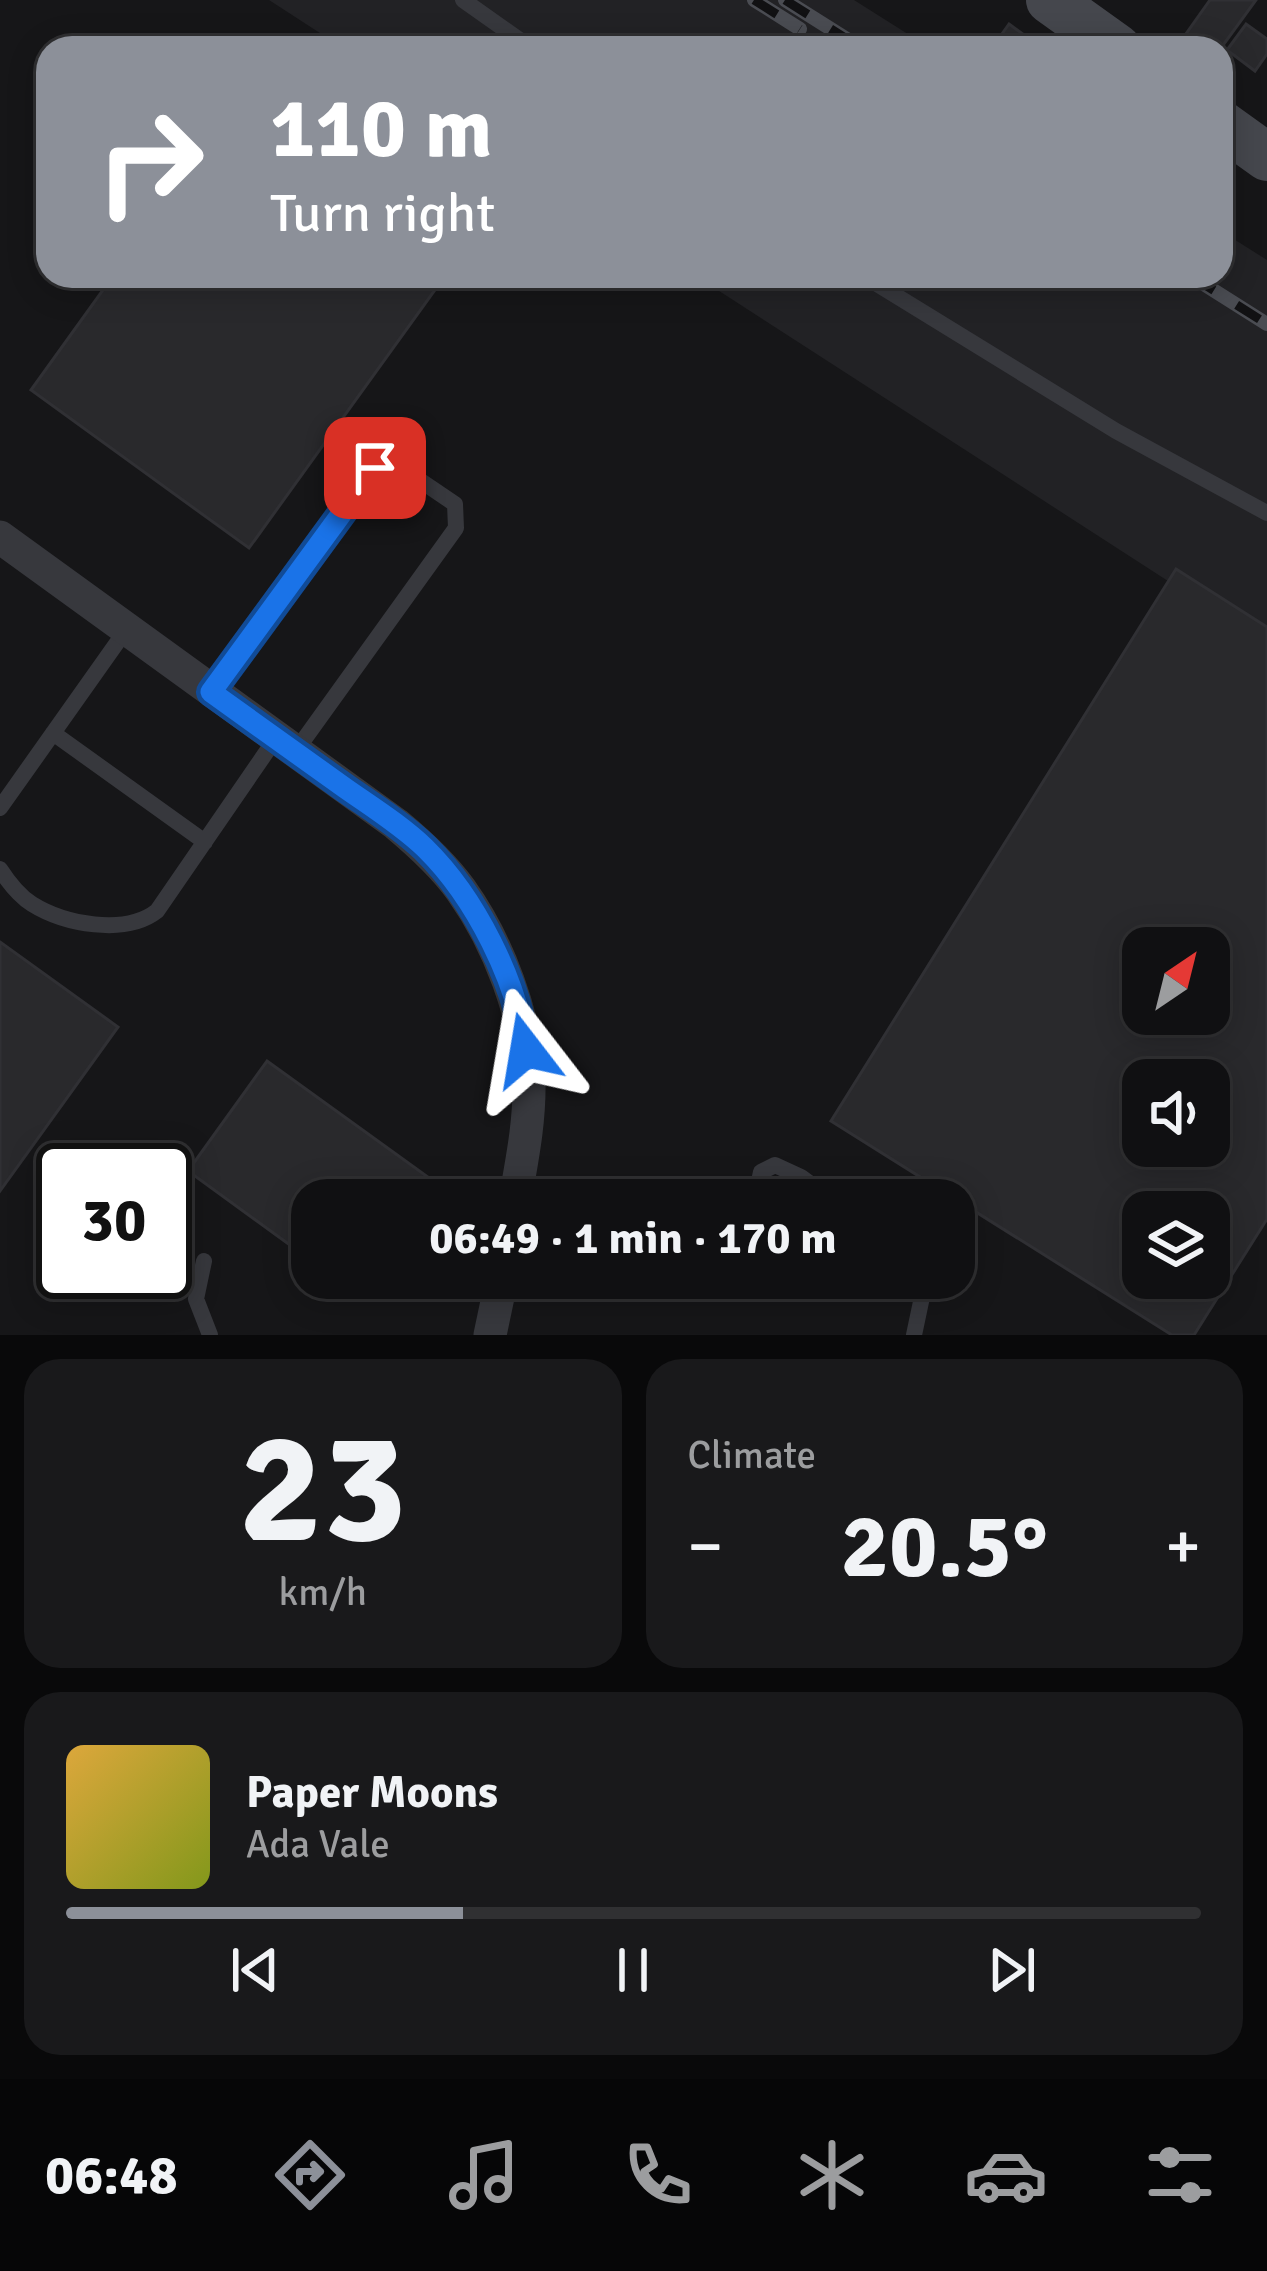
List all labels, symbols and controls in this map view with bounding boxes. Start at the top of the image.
text: 110 m [270,77,492,181]
icon: right [72,84,228,240]
text: Turn right [270,180,495,247]
pin [324,417,426,519]
icon: arrive [342,435,408,501]
north arrow [1122,927,1230,1035]
map controls [1122,927,1230,1299]
position arrow [463,987,589,1113]
button: sound [1122,1059,1230,1167]
speed limit sign: 30 [36,1143,192,1299]
button: layers [1122,1191,1230,1299]
text: 06:49 · 1 min · 170 m [429,1211,837,1266]
text: 23 [239,1393,407,1586]
text: Climate [688,1431,816,1479]
text: 20.5° [840,1491,1048,1602]
text: − [688,1506,723,1587]
text: + [1165,1506,1201,1587]
text: km/h [279,1568,367,1616]
text: Paper Moons [246,1765,498,1820]
text: Ada Vale [246,1820,390,1868]
icon: previous [222,1937,288,2003]
icon: pause [600,1937,666,2003]
icon: next [979,1937,1045,2003]
icon: directions [268,2133,352,2217]
icon: music [442,2133,526,2217]
icon: phone [616,2133,700,2217]
icon: climate [790,2133,874,2217]
icon: car [964,2133,1048,2217]
icon: filters [1138,2133,1222,2217]
text: 06:48 [45,2142,178,2209]

